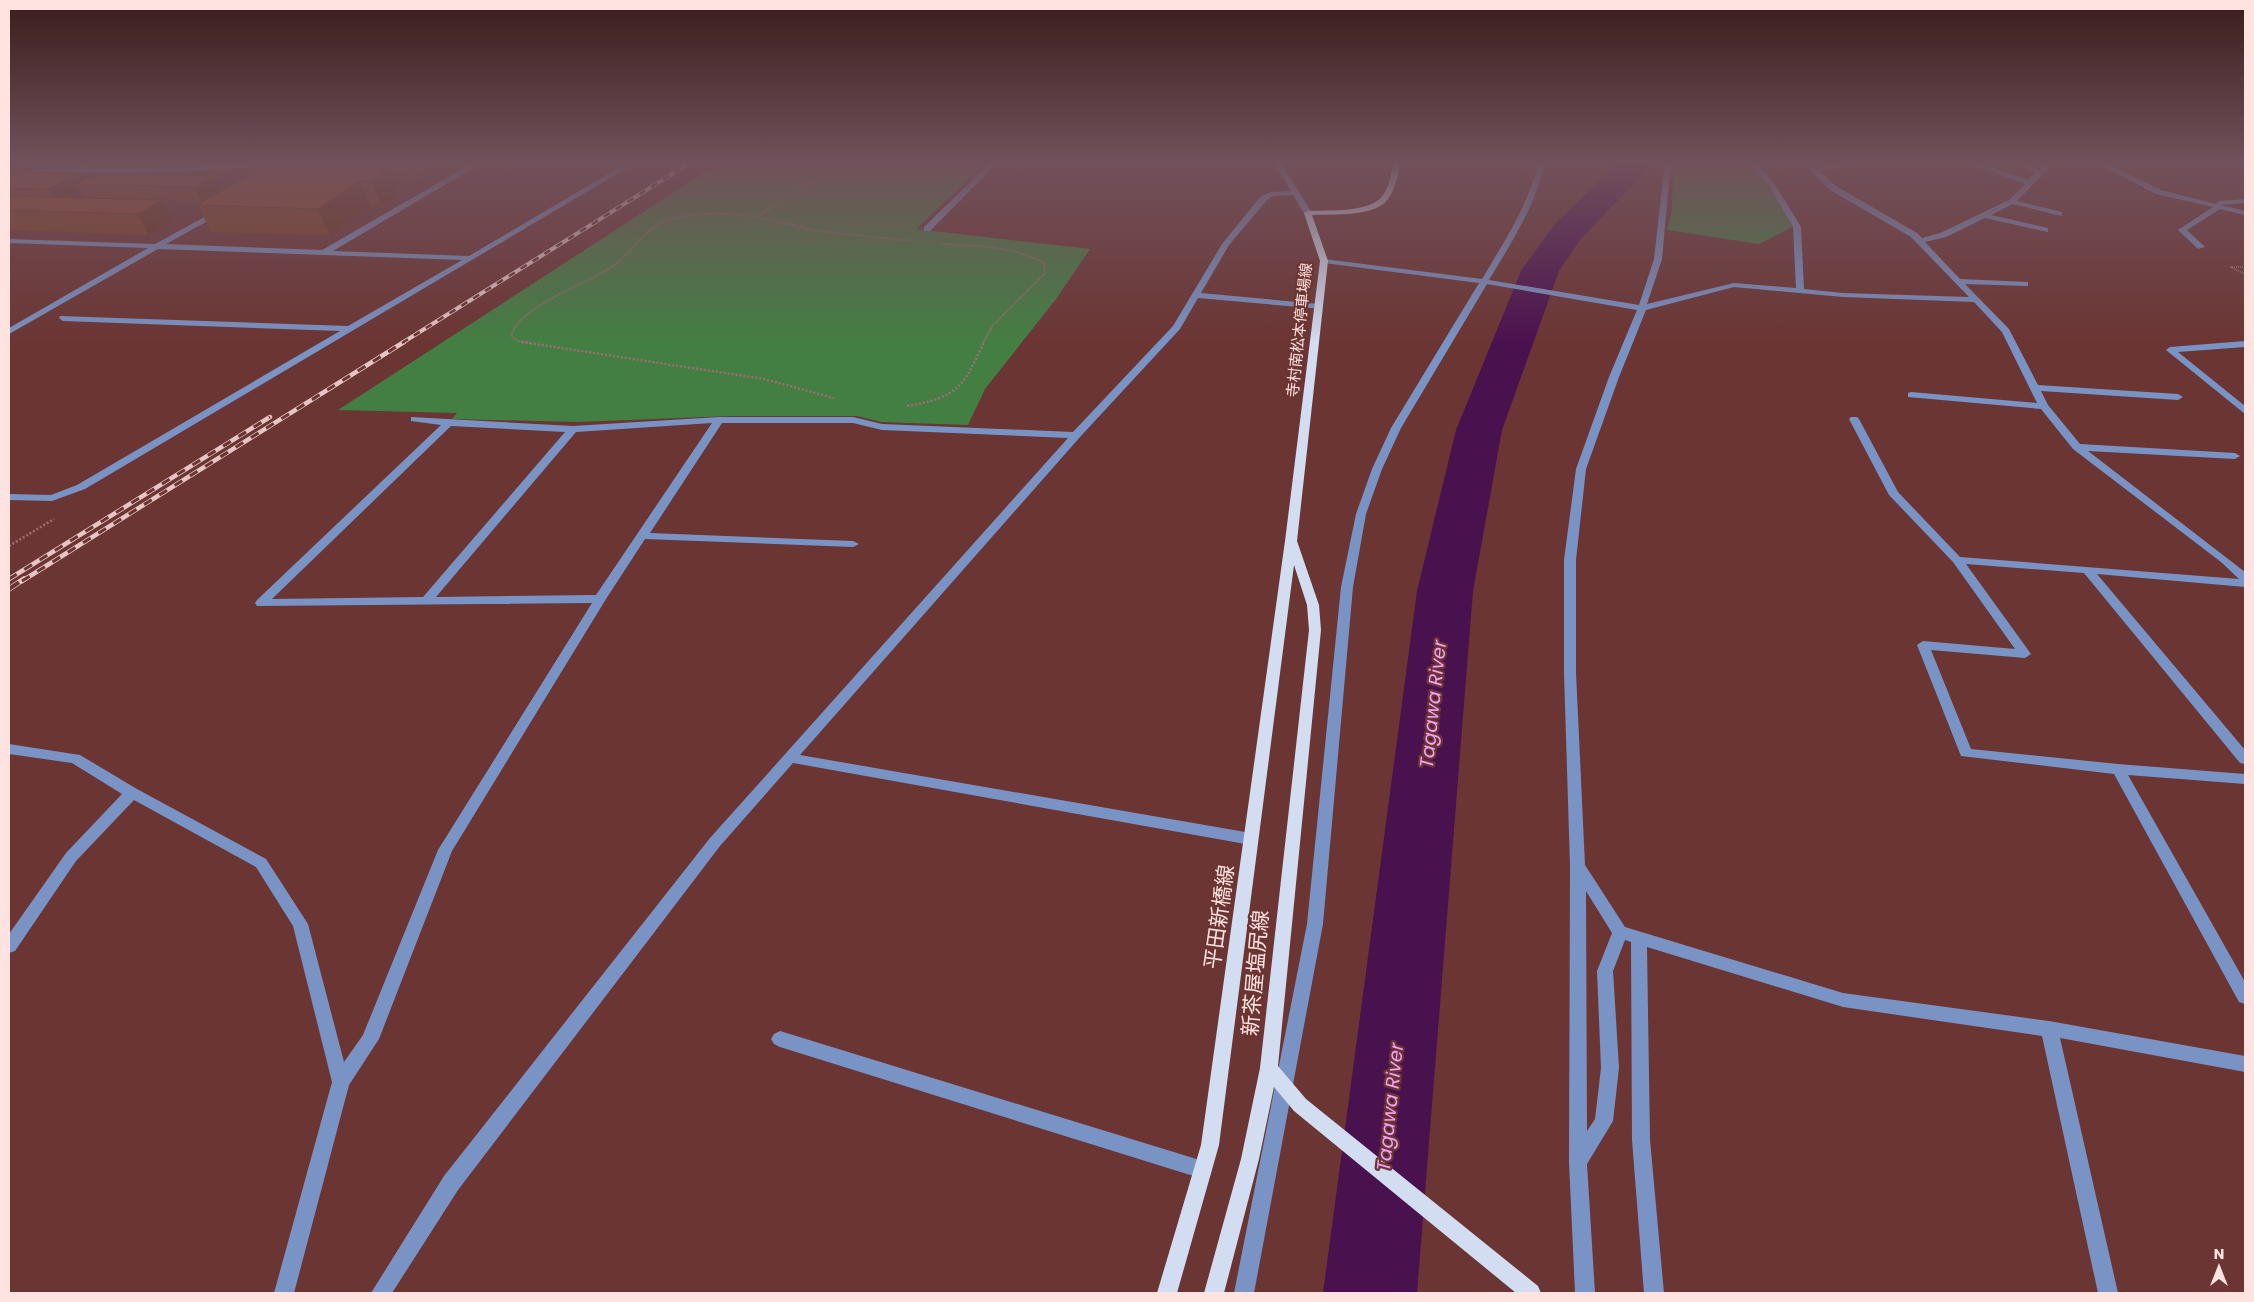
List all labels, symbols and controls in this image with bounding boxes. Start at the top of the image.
street label: 寺村南松本停車場線 [1282,262,1316,398]
water label: Tagawa River [1413,638,1453,769]
street label: 平田新橋線 [1197,863,1241,971]
street label: 新茶屋塩尻線 [1235,909,1275,1037]
water label: Tagawa River [1370,1041,1410,1172]
north arrow [2194,1242,2244,1292]
text: N [2214,1244,2224,1264]

